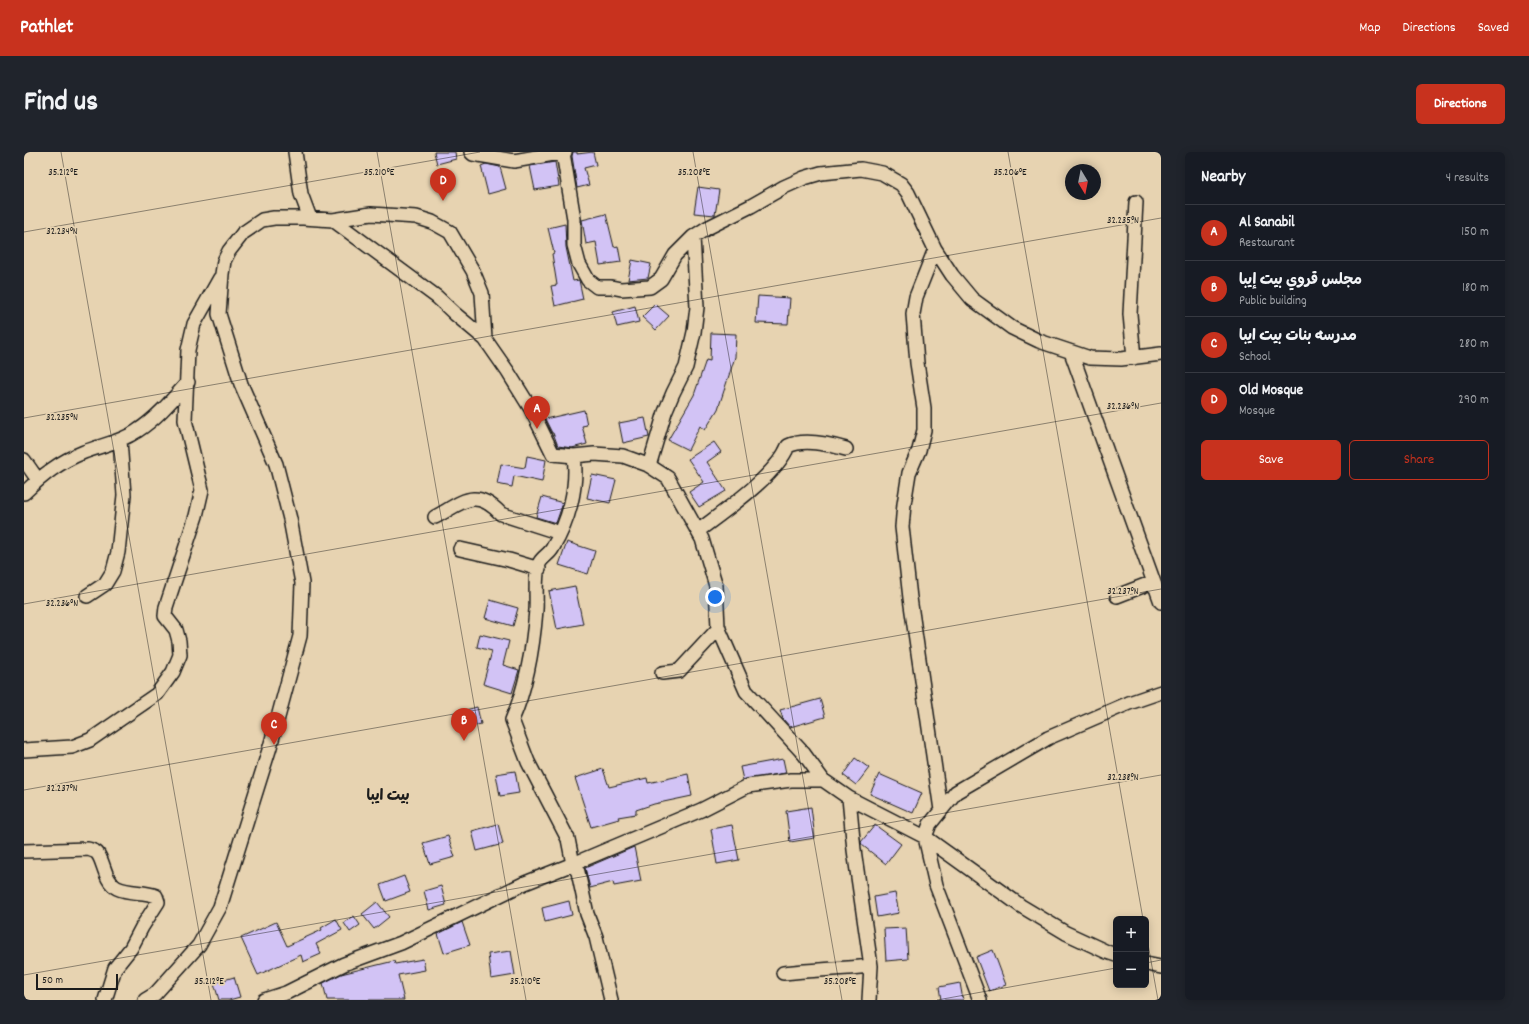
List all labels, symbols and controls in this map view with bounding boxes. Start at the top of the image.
text: Pathlet [20,15,73,42]
text: Map [1359,18,1381,38]
text: Directions [1403,18,1456,38]
text: Saved [1478,18,1509,38]
text: Find us [24,84,98,124]
button: Directions [1416,84,1505,124]
north arrow [1065,164,1101,200]
text: 35.212°E [48,166,78,180]
text: 35.210°E [364,166,395,180]
text: 35.208°E [678,166,711,180]
text: 35.206°E [993,166,1027,180]
text: Nearby [1201,166,1245,190]
pin: D [430,168,456,201]
text: 4 results [1446,169,1489,188]
text: Al Sanabil [1239,212,1295,234]
text: 32.235°N [1107,214,1139,228]
text: A [1210,223,1218,242]
text: 150 m [1461,223,1489,242]
text: 32.234°N [46,225,78,239]
text: Restaurant [1239,234,1295,253]
text: مجلس قروي بيت إيبا [1239,270,1362,292]
text: B [1211,279,1217,298]
text: 180 m [1462,279,1489,298]
text: Public building [1239,292,1307,311]
text: مدرسه بنات بيت ايبا [1239,326,1357,348]
text: C [1211,335,1217,354]
text: 280 m [1459,335,1489,354]
text: School [1239,348,1271,367]
text: Old Mosque [1239,380,1303,402]
text: D [1211,391,1217,410]
text: 290 m [1458,391,1489,410]
pin: A [524,396,550,429]
text: 32.236°N [1107,400,1139,414]
text: Mosque [1239,402,1275,421]
text: 32.235°N [46,411,78,425]
button: Save [1201,440,1341,480]
button: Share [1349,440,1489,480]
text: 32.237°N [1107,585,1139,599]
your location [705,587,725,607]
text: 32.236°N [46,597,78,611]
pin: B [451,708,477,741]
pin: C [261,712,287,745]
text: 32.238°N [1107,771,1139,785]
text: 32.237°N [46,782,78,796]
district label: بيت ايبا [366,786,410,808]
map controls [1113,916,1149,988]
button: + [1113,916,1149,952]
button: − [1113,952,1149,988]
scale bar [36,972,118,991]
text: 50 m [42,973,63,989]
text: 35.212°E [194,975,224,989]
text: 35.210°E [510,975,541,989]
text: 35.208°E [824,975,857,989]

